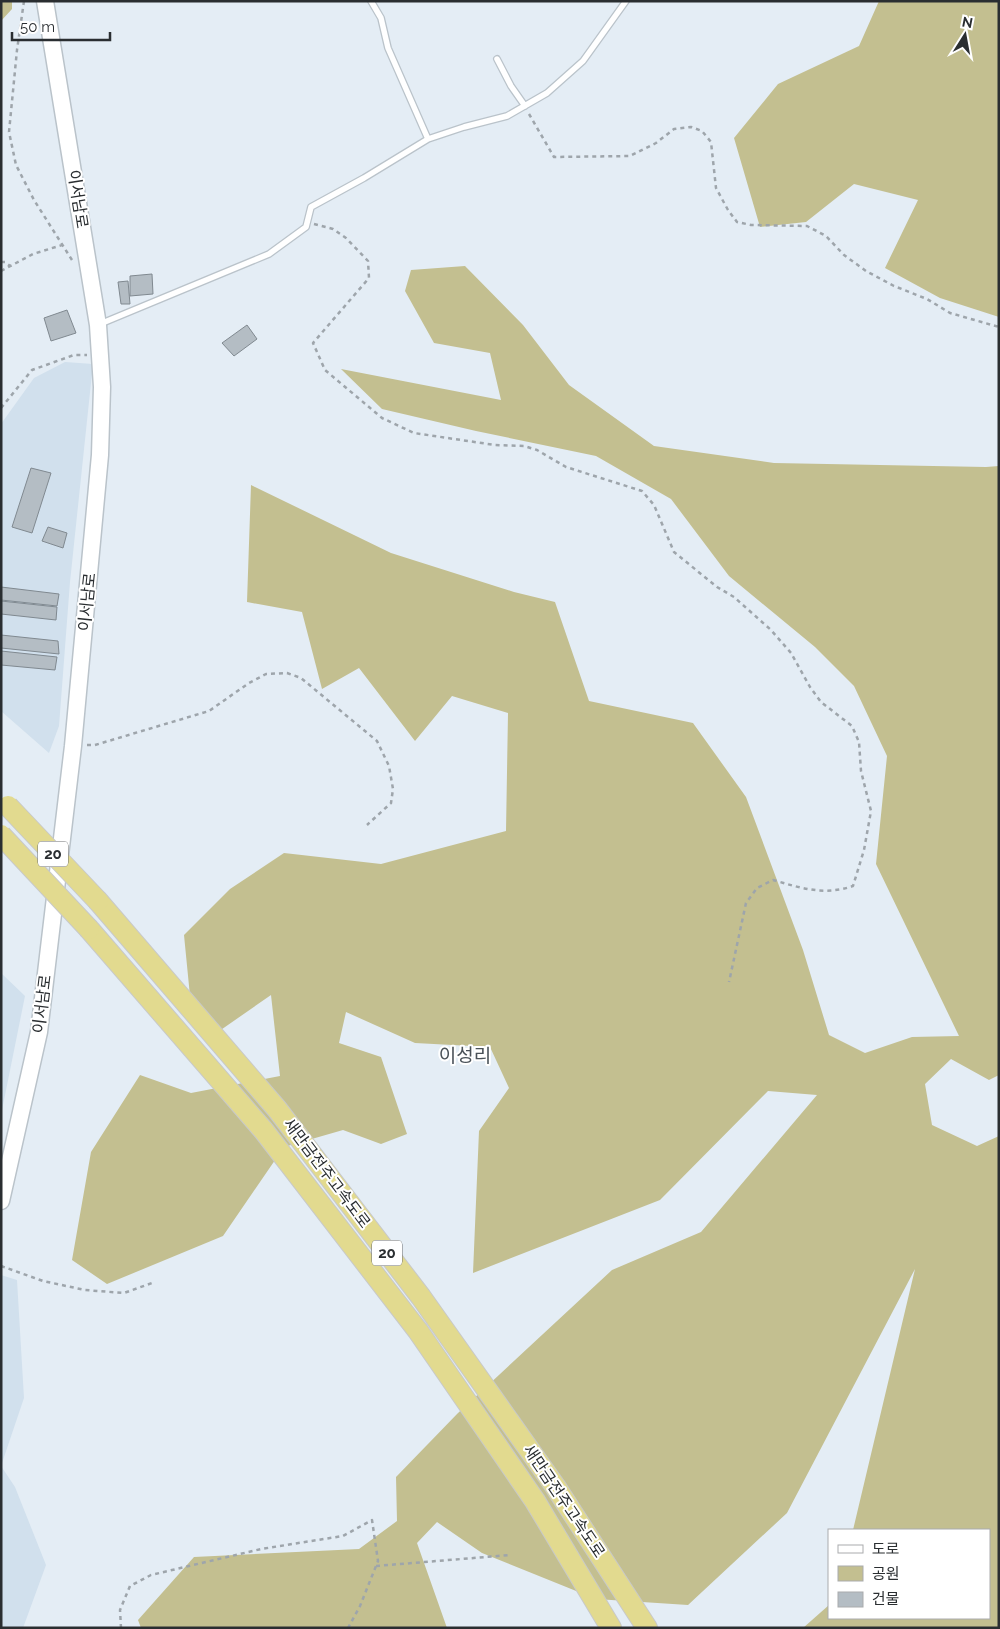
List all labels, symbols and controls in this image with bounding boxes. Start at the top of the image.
scale bar [12,10,110,42]
north arrow [940,10,990,60]
text: N [961,13,974,31]
text: 50 m [20,18,55,36]
street label: 이서남로 [64,168,92,230]
street label: 이서남로 [74,571,100,632]
road number: 20 [38,842,68,866]
street label: 이서남로 [29,973,55,1034]
district label: 이성리 [439,1044,491,1066]
street label: 새만금전주고속도로 [280,1114,375,1232]
road number: 20 [372,1240,402,1266]
street label: 새만금전주고속도로 [519,1441,609,1561]
legend [828,1529,990,1619]
text: 도로 [872,1540,900,1558]
text: 공원 [872,1565,900,1583]
text: 건물 [872,1590,900,1608]

